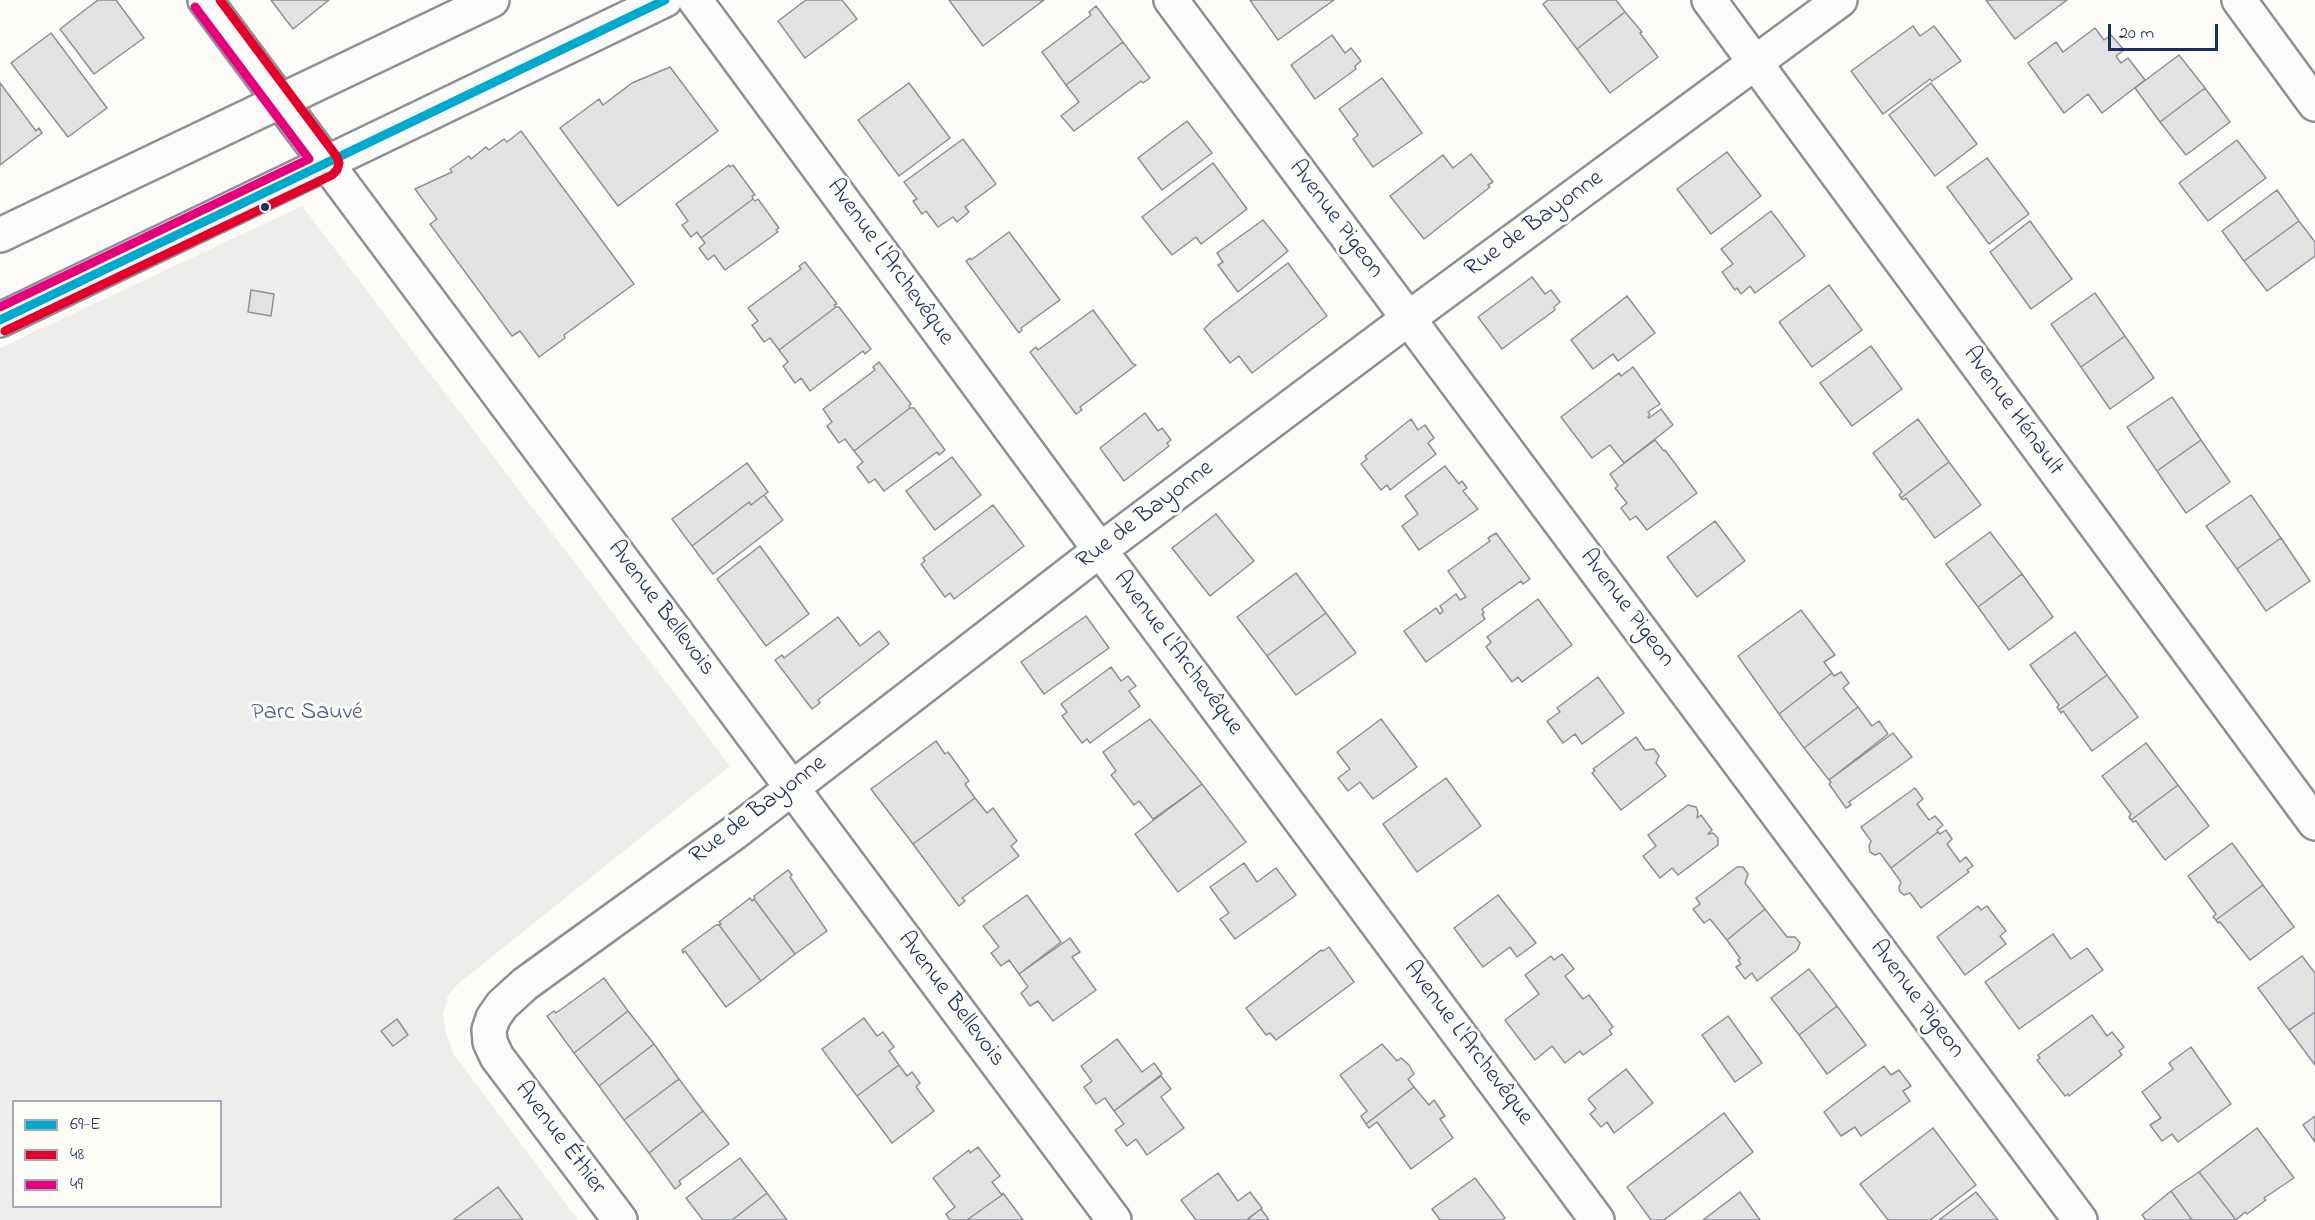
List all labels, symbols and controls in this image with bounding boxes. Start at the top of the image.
scale bar [2111,12,2220,50]
text: 20 m [2119,21,2154,47]
street label: Avenue Pigeon [1281,155,1389,285]
street label: Rue de Bayonne [1460,165,1610,285]
street label: Avenue L'Archevêque [819,174,959,352]
unlabelled marker [259,201,271,213]
street label: Avenue Hénault [1955,342,2069,482]
street label: Rue de Bayonne [1072,455,1220,577]
street label: Avenue Bellevois [600,536,720,682]
street label: Avenue Pigeon [1572,544,1680,674]
street label: Avenue L'Archevêque [1106,566,1248,742]
park label: Parc Sauvé [251,700,363,728]
street label: Rue de Bayonne [685,750,833,872]
street label: Avenue Bellevois [890,927,1010,1073]
street label: Avenue Pigeon [1862,935,1970,1065]
street label: Avenue L'Archevêque [1396,956,1538,1132]
street label: Avenue Éthier [507,1077,611,1201]
legend [12,1100,222,1208]
text: 69-E [70,1112,101,1138]
text: 48 [70,1142,84,1168]
text: 49 [70,1172,83,1198]

